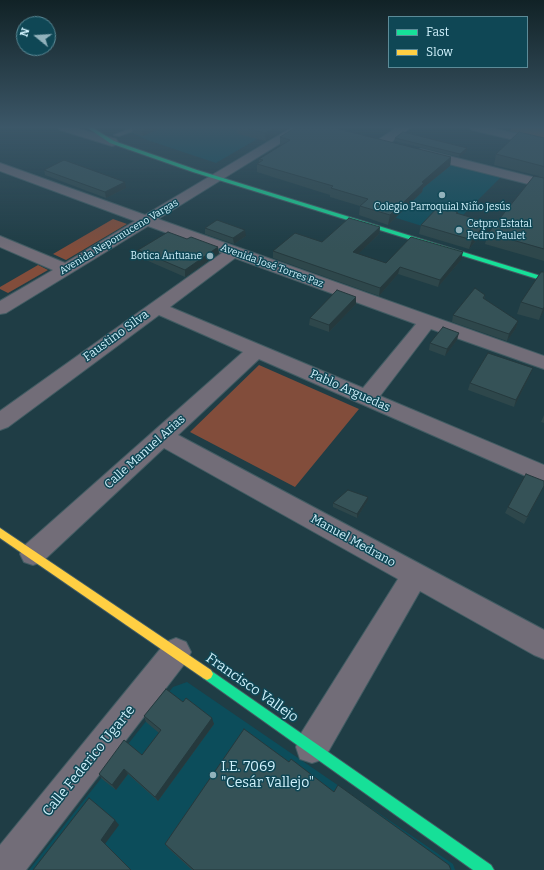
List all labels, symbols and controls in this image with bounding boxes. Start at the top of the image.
north arrow [16,16,56,56]
legend [388,16,528,68]
text: Fast [426,25,449,39]
text: N [18,26,33,38]
text: Slow [426,45,453,59]
marker: Colegio Parroquial Niño Jesús [437,190,447,200]
street label: Avenida Nepomuceno Vargas [57,197,181,277]
place label: Colegio Parroquial Niño Jesús [374,201,510,213]
place label: Cetpro Estatal Pedro Paulet [467,218,532,242]
marker: Cetpro Estatal Pedro Paulet [454,225,464,235]
street label: Avenida José Torres Paz [219,242,325,290]
place label: Botica Antuane [131,250,202,262]
marker: Botica Antuane [205,251,215,261]
street label: Faustino Silva [81,307,151,365]
street label: Pablo Arguedas [308,367,392,415]
street label: Calle Manuel Arias [102,412,188,492]
street label: Manuel Medrano [308,512,398,570]
street label: Francisco Vallejo [203,650,301,726]
street label: Calle Federico Ugarte [39,702,139,820]
place label: I.E. 7069 "Cesár Vallejo" [221,759,314,792]
marker: I.E. 7069 "Cesár Vallejo" [208,770,218,780]

